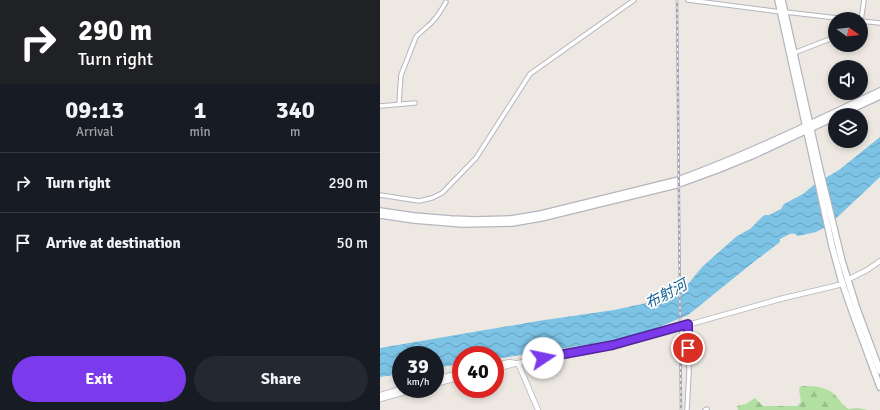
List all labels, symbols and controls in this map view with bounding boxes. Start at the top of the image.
north arrow [828,12,868,52]
map controls [828,12,868,148]
text: 290 m [78,14,152,48]
icon: right [12,16,64,68]
text: Turn right [78,48,153,70]
button: sound [828,60,868,100]
text: 09:13 [65,95,124,125]
text: 1 [194,95,206,125]
text: 340 [276,95,315,125]
button: layers [828,108,868,148]
text: Arrival [76,124,113,140]
text: min [190,124,211,140]
text: m [290,124,300,140]
icon: right [12,172,34,194]
text: Turn right [46,174,111,192]
text: 290 m [328,174,368,192]
icon: arrive [12,232,34,254]
text: Arrive at destination [46,234,181,252]
text: 50 m [337,234,368,252]
water label: 布射河 [642,274,693,313]
pin [671,331,705,365]
position arrow [522,337,564,379]
icon: arrive [677,337,699,359]
speed limit sign: 40 [452,346,504,398]
text: 39 [407,354,429,379]
button: Exit [12,356,186,402]
button: Share [194,356,368,402]
text: km/h [407,376,429,388]

